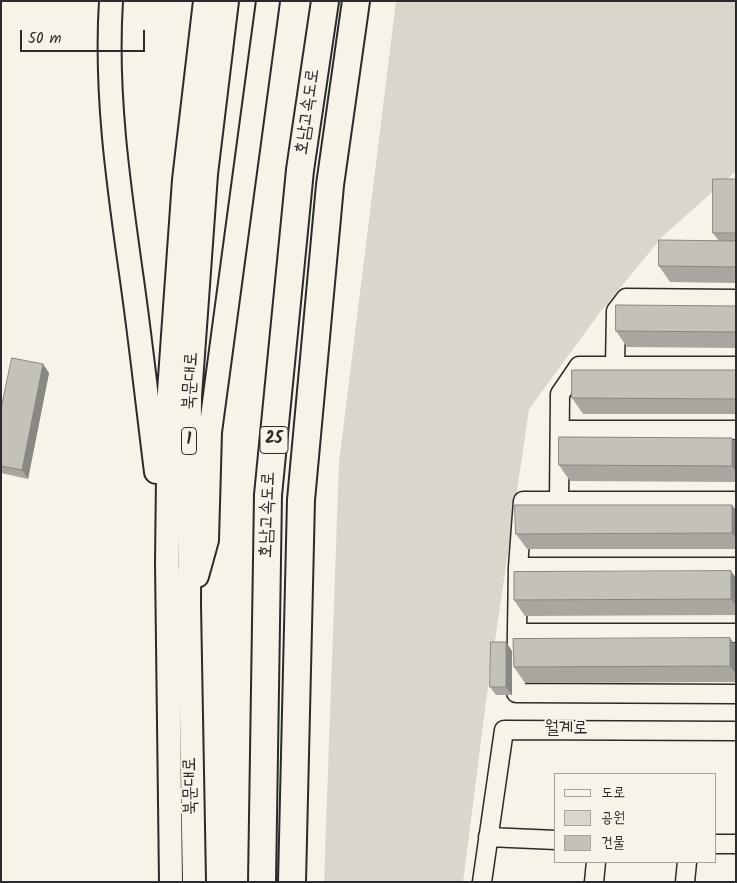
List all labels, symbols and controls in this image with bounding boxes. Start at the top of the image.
scale bar [22,20,148,52]
text: 50 m [28,27,62,51]
street label: 호남고속도로 [292,67,326,157]
street label: 북문대로 [180,352,204,410]
road number: 25 [260,426,288,454]
road number: 1 [182,428,196,454]
street label: 호남고속도로 [257,471,281,559]
street label: 월계로 [544,719,588,741]
street label: 북문대로 [181,757,203,815]
legend [554,773,717,863]
text: 도로 [601,781,625,805]
text: 공원 [601,806,625,830]
text: 건물 [601,831,625,855]

